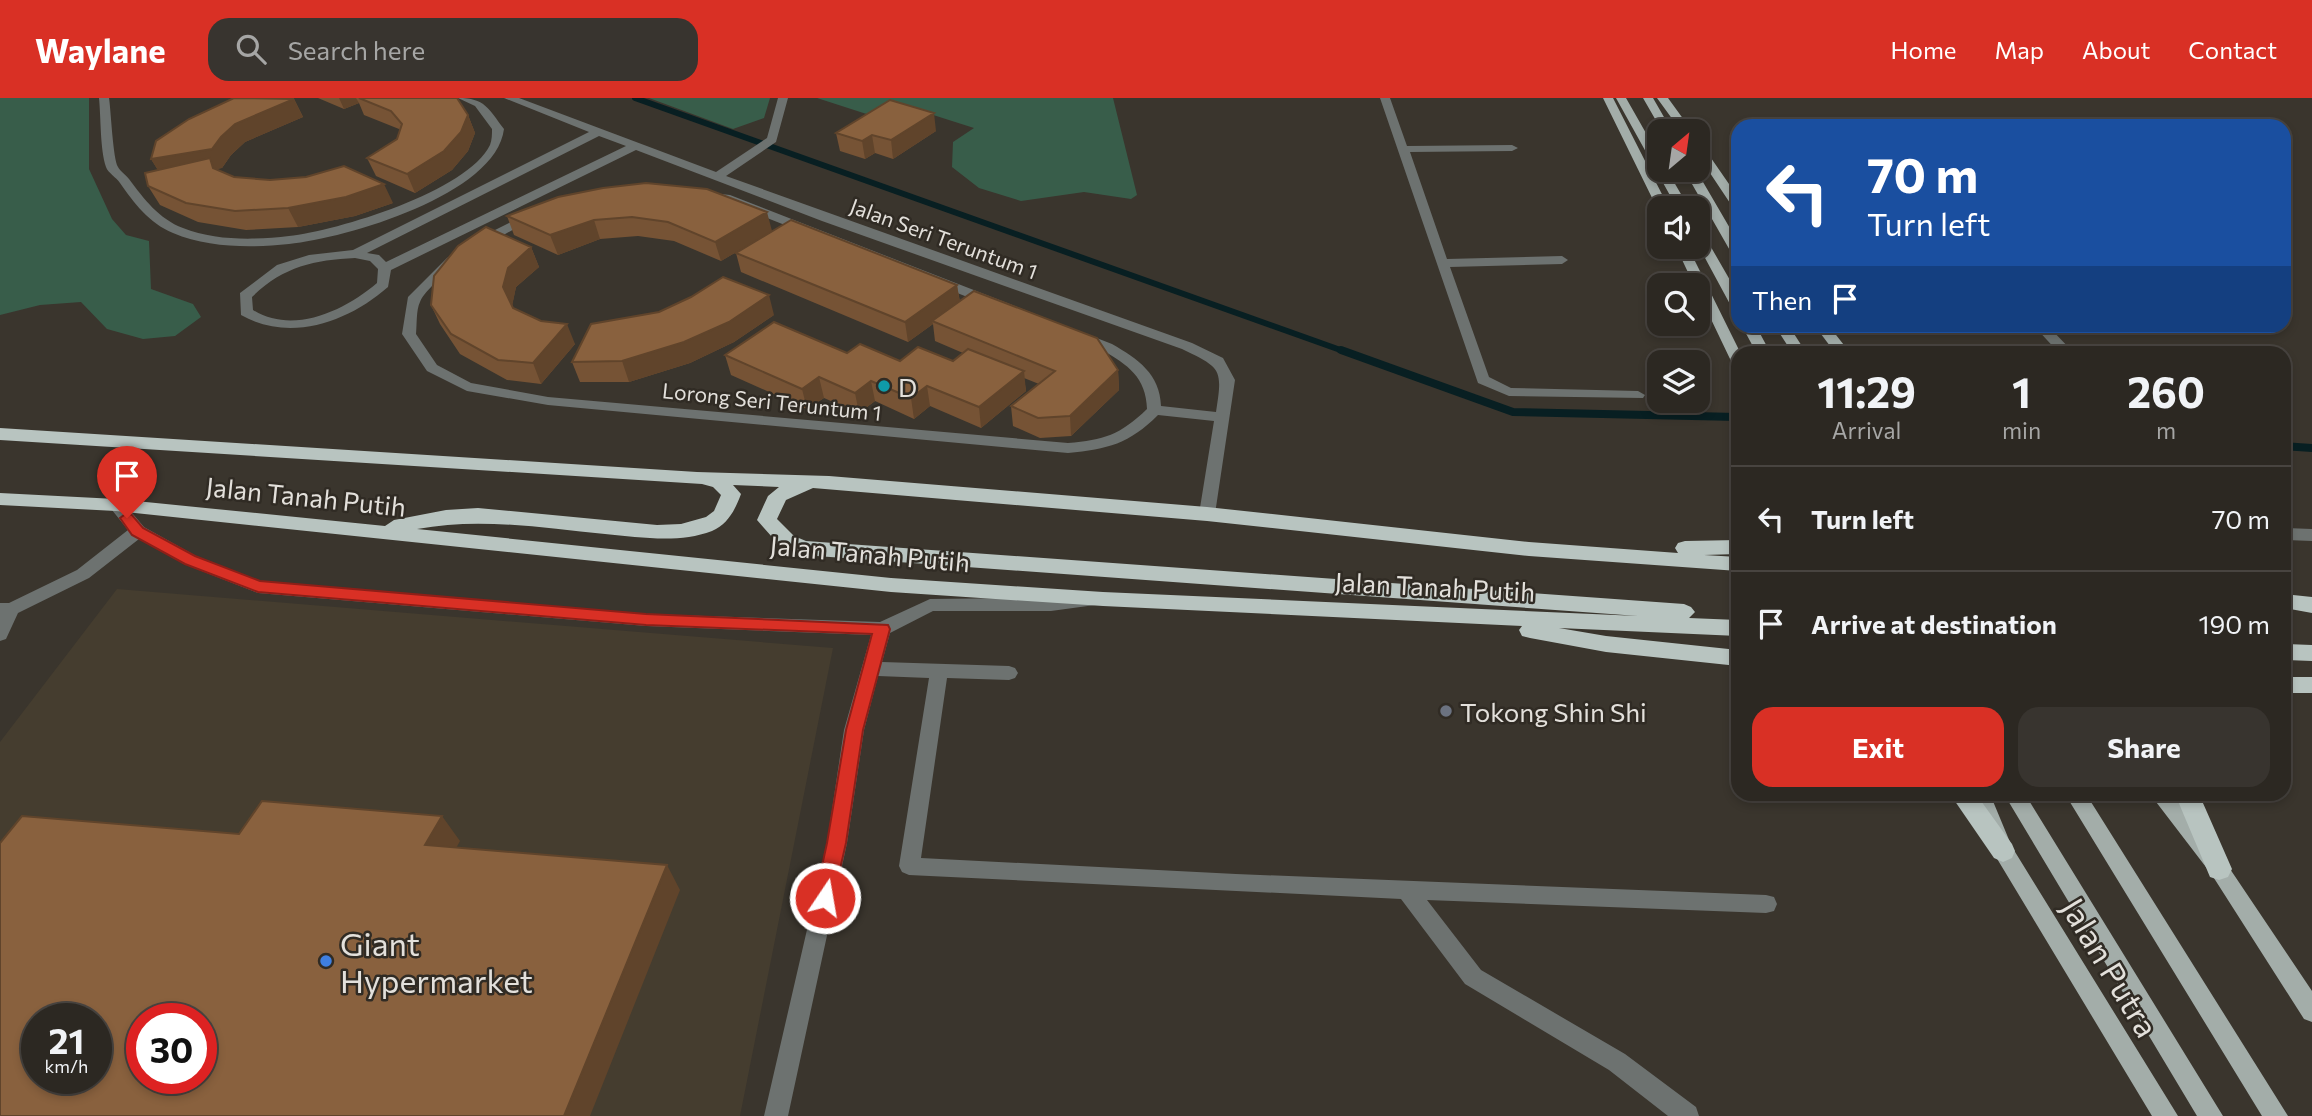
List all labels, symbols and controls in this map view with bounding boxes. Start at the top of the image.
search box [208,18,698,81]
text: Waylane [35,29,166,70]
icon: search [232,30,270,68]
text: Search here [288,34,425,65]
text: Home [1891,35,1957,64]
text: Map [1995,35,2044,64]
text: About [2082,35,2150,64]
text: Contact [2188,35,2277,64]
north arrow [1647,119,1710,182]
map controls [1647,119,1710,413]
text: 70 m [1867,143,1978,203]
icon: left [1752,147,1843,238]
street label: Jalan Seri Teruntum 1 [847,192,1041,284]
button: sound [1647,196,1710,259]
text: Turn left [1867,203,1991,243]
button: search [1647,273,1710,336]
icon: arrive [1826,280,1864,318]
text: Then [1752,284,1812,315]
button: layers [1647,350,1710,413]
text: 11:29 [1817,365,1916,417]
text: 1 [2012,365,2031,417]
text: 260 [2127,365,2205,417]
place label: D [898,371,917,402]
street label: Lorong Seri Teruntum 1 [661,377,883,425]
marker: D [876,378,892,394]
text: Arrival [1832,416,1901,444]
text: min [2002,416,2041,444]
text: m [2156,416,2176,444]
pin [97,446,157,518]
icon: arrive [108,457,146,495]
street label: Jalan Tanah Putih [205,470,407,522]
icon: left [1752,500,1790,538]
text: Turn left [1811,503,1914,534]
text: 70 m [2212,503,2270,534]
street label: Jalan Tanah Putih [769,529,971,577]
street label: Jalan Tanah Putih [1334,565,1536,607]
icon: arrive [1752,605,1790,643]
text: Arrive at destination [1811,608,2057,639]
text: 190 m [2198,608,2270,639]
place label: Tokong Shin Shi [1460,696,1647,727]
marker: Tokong Shin Shi [1438,703,1454,719]
button: Exit [1752,707,2004,787]
button: Share [2018,707,2270,787]
position arrow [788,861,862,935]
street label: Jalan Putra [2054,890,2168,1044]
place label: Giant Hypermarket [340,923,533,1000]
marker: Giant Hypermarket [318,953,334,969]
speed limit sign: 30 [126,1003,217,1094]
text: 21 [49,1018,84,1061]
text: km/h [45,1055,88,1077]

